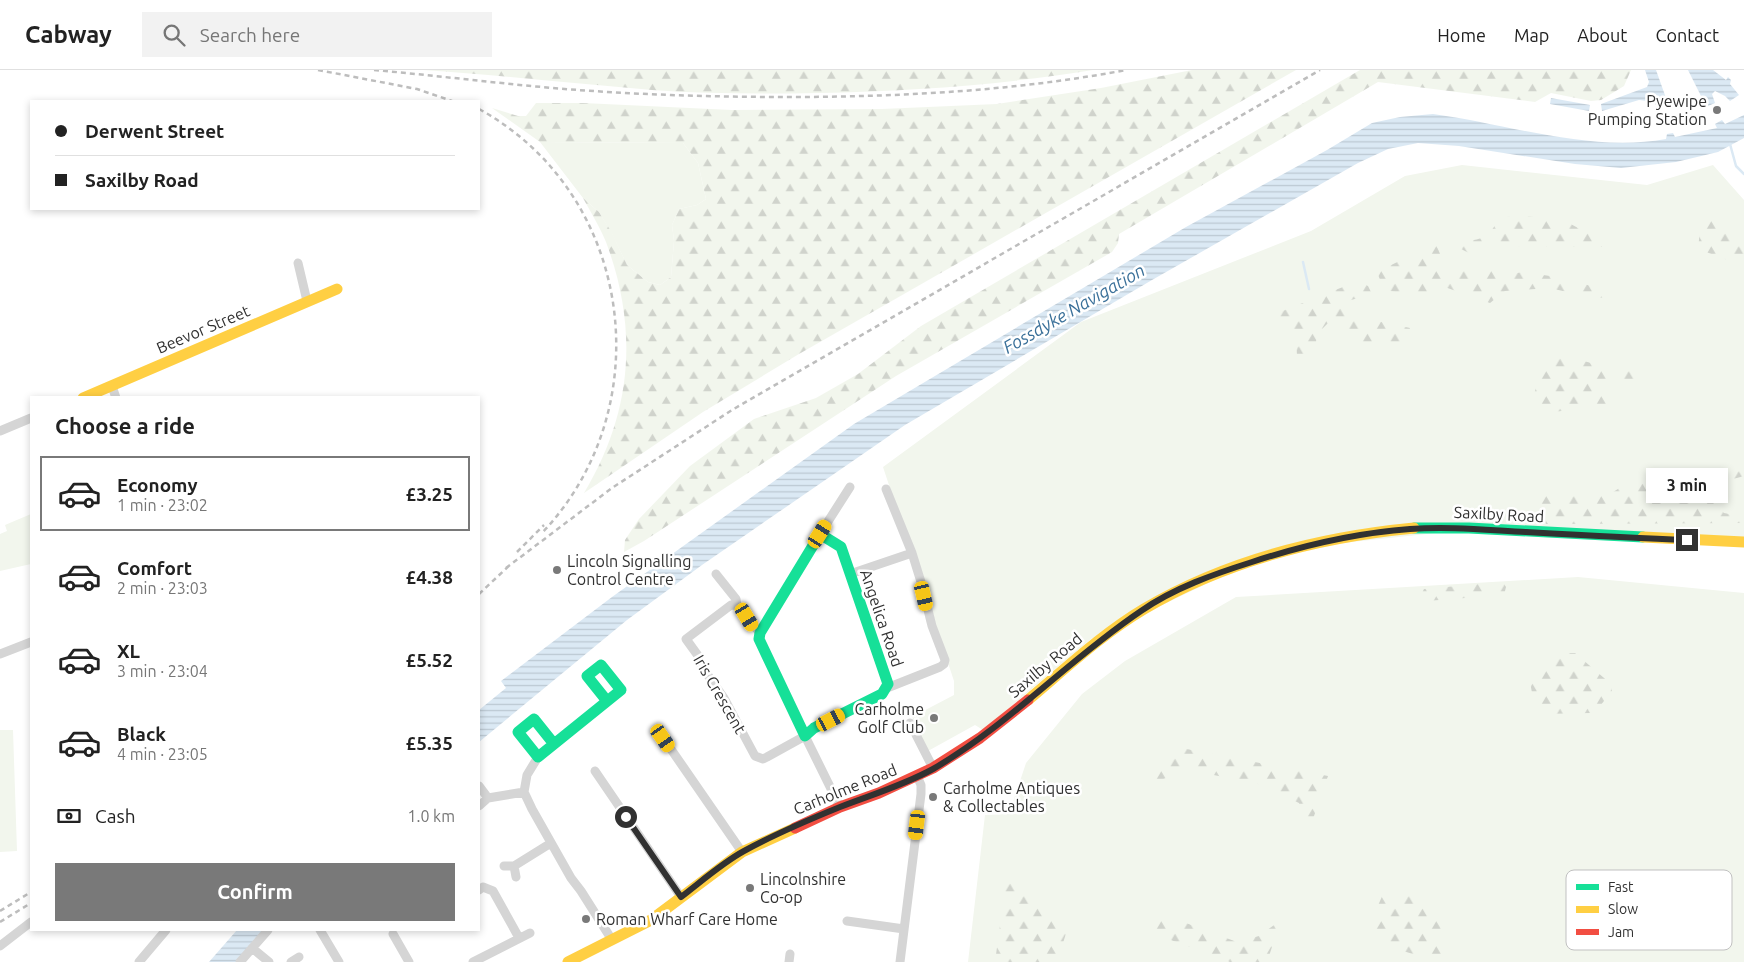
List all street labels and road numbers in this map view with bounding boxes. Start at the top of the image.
street label: Beevor Street [154,301,253,357]
street label: Saxilby Road [1453,503,1545,525]
street label: Angelica Road [857,567,907,669]
street label: Saxilby Road [1005,629,1085,701]
street label: Iris Crescent [690,651,750,737]
street label: Carholme Road [791,760,899,818]

